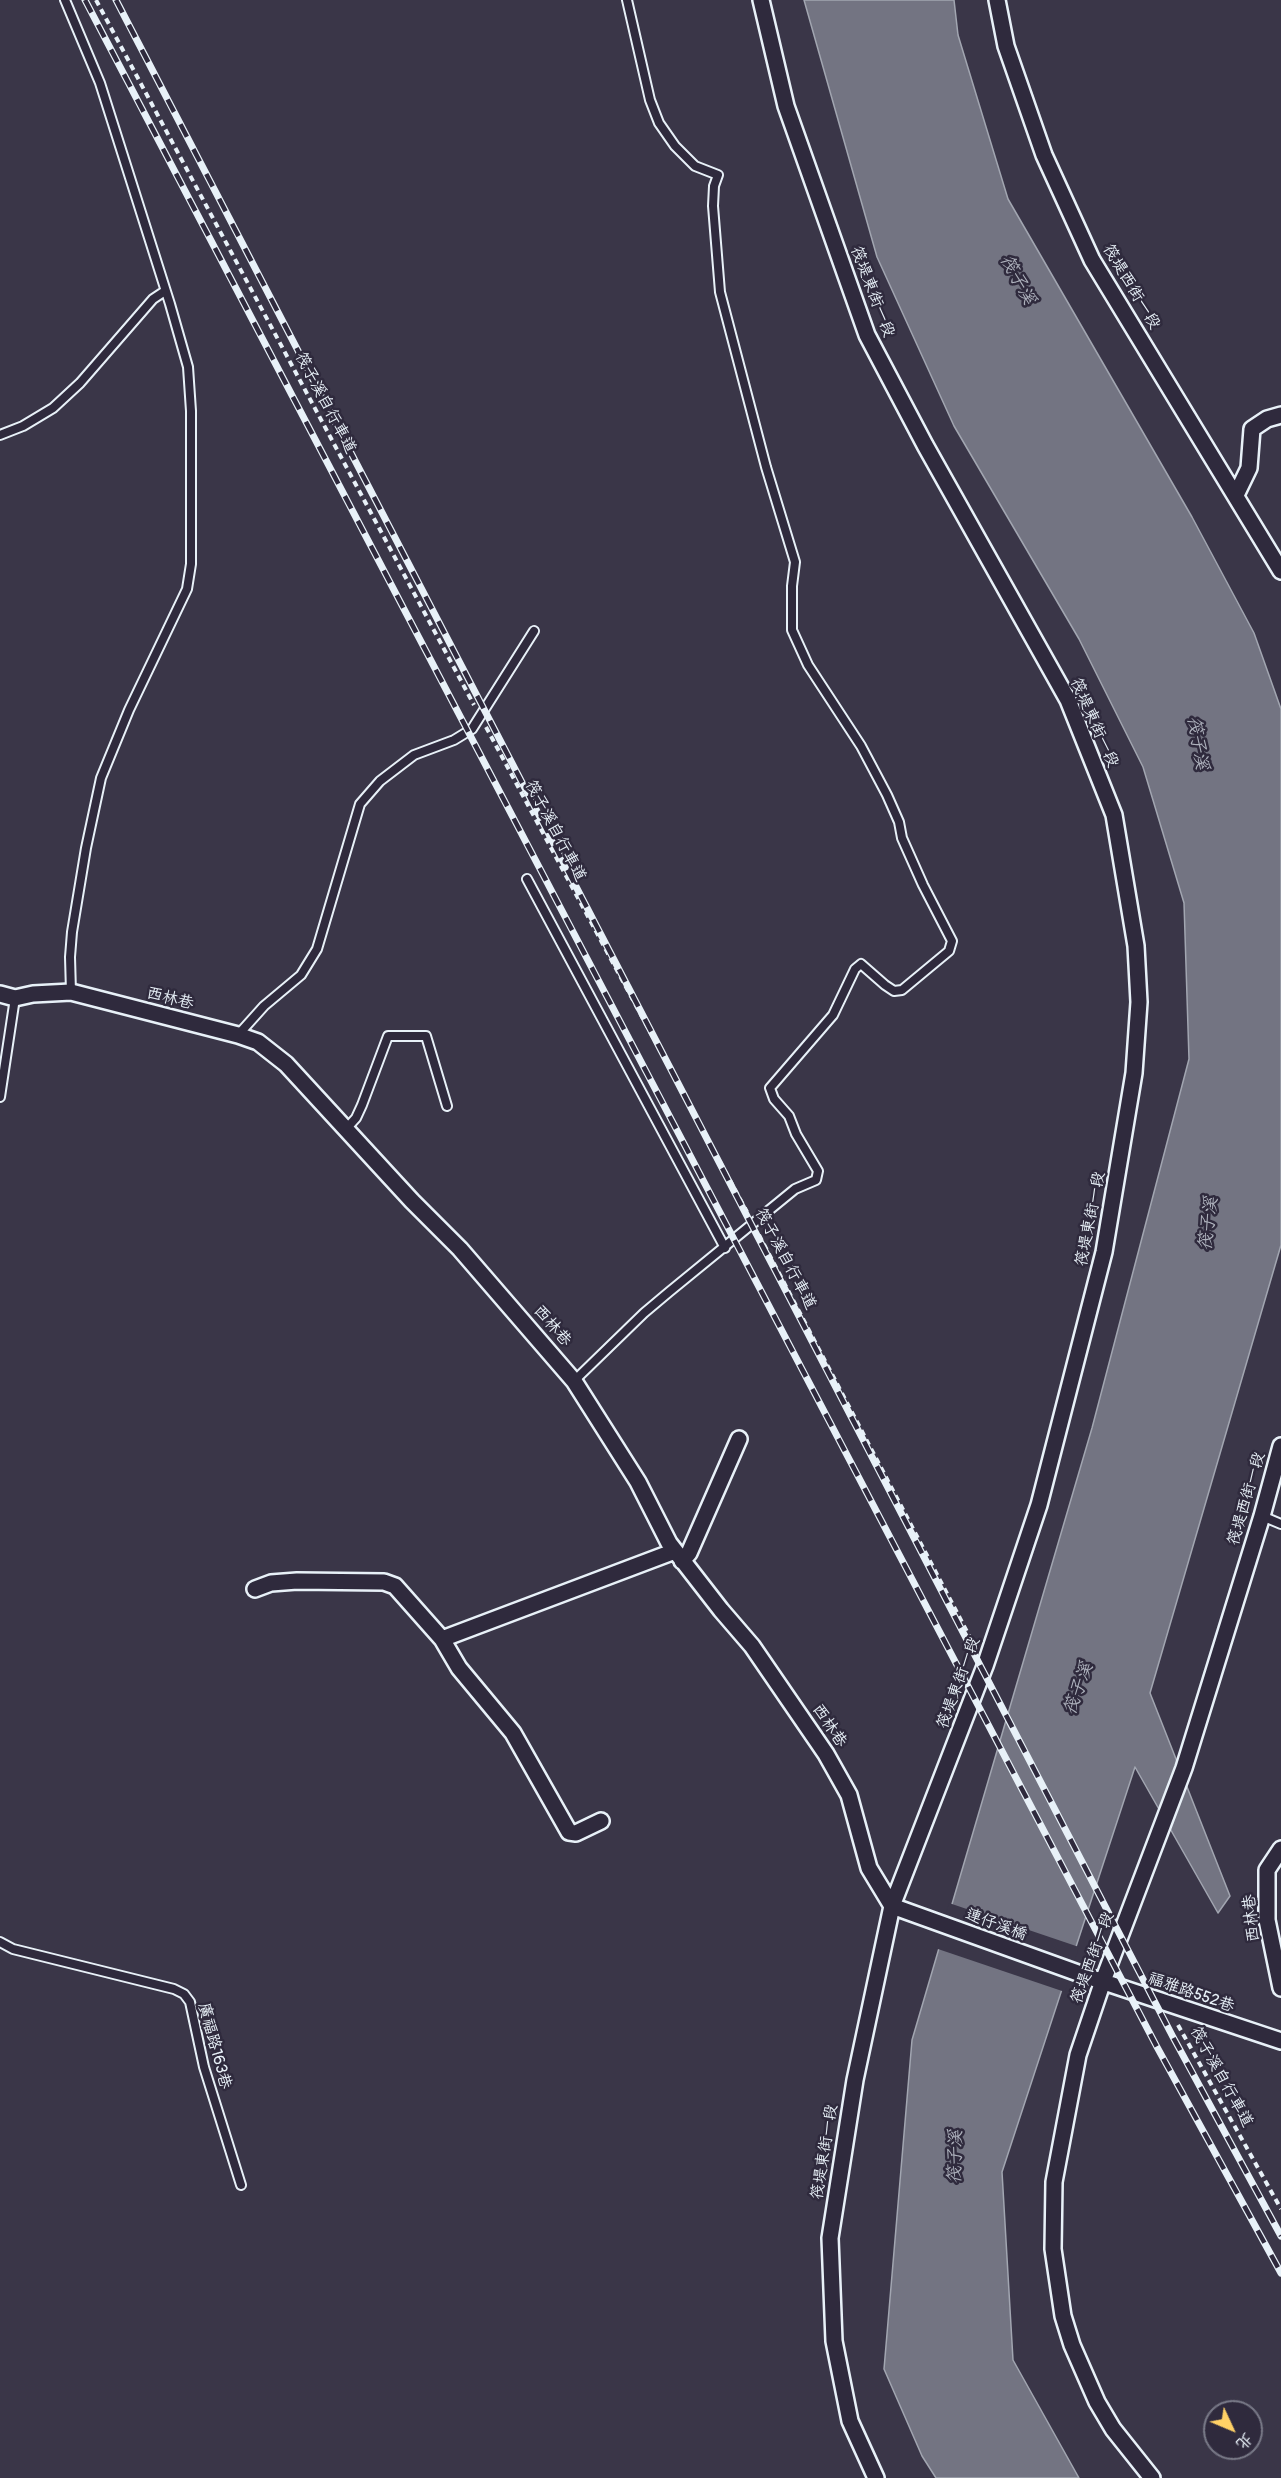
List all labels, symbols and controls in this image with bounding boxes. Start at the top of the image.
street label: 筏堤西街一段 [1098,241,1164,333]
street label: 筏堤東街一段 [846,244,898,340]
water label: 筏子溪 [994,251,1040,309]
street label: 筏子溪自行車道 [290,349,360,457]
street label: 筏堤東街一段 [1066,675,1122,771]
water label: 筏子溪 [1182,715,1212,771]
street label: 筏子溪自行車道 [520,777,590,885]
street label: 西林巷 [144,984,196,1014]
street label: 筏堤東街一段 [1072,1170,1110,1268]
water label: 筏子溪 [1195,1196,1223,1252]
street label: 筏子溪自行車道 [750,1205,820,1313]
street label: 西林巷 [529,1302,575,1350]
street label: 筏堤西街一段 [1225,1450,1269,1548]
street label: 筏堤東街一段 [934,1635,984,1731]
water label: 筏子溪 [1060,1660,1098,1718]
street label: 西林巷 [808,1701,850,1751]
street label: 西林巷 [1240,1893,1264,1943]
street label: 連仔溪橋 [963,1905,1029,1945]
street label: 筏堤西街一段 [1068,1910,1118,2006]
street label: 福雅路552巷 [1145,1969,1237,2017]
street label: 廣福路163巷 [193,2001,235,2091]
street label: 筏子溪自行車道 [1185,2023,1257,2131]
street label: 筏堤東街一段 [808,2103,842,2201]
water label: 筏子溪 [945,2130,967,2184]
north arrow [1203,2400,1263,2460]
text: 北 [1232,2428,1257,2454]

